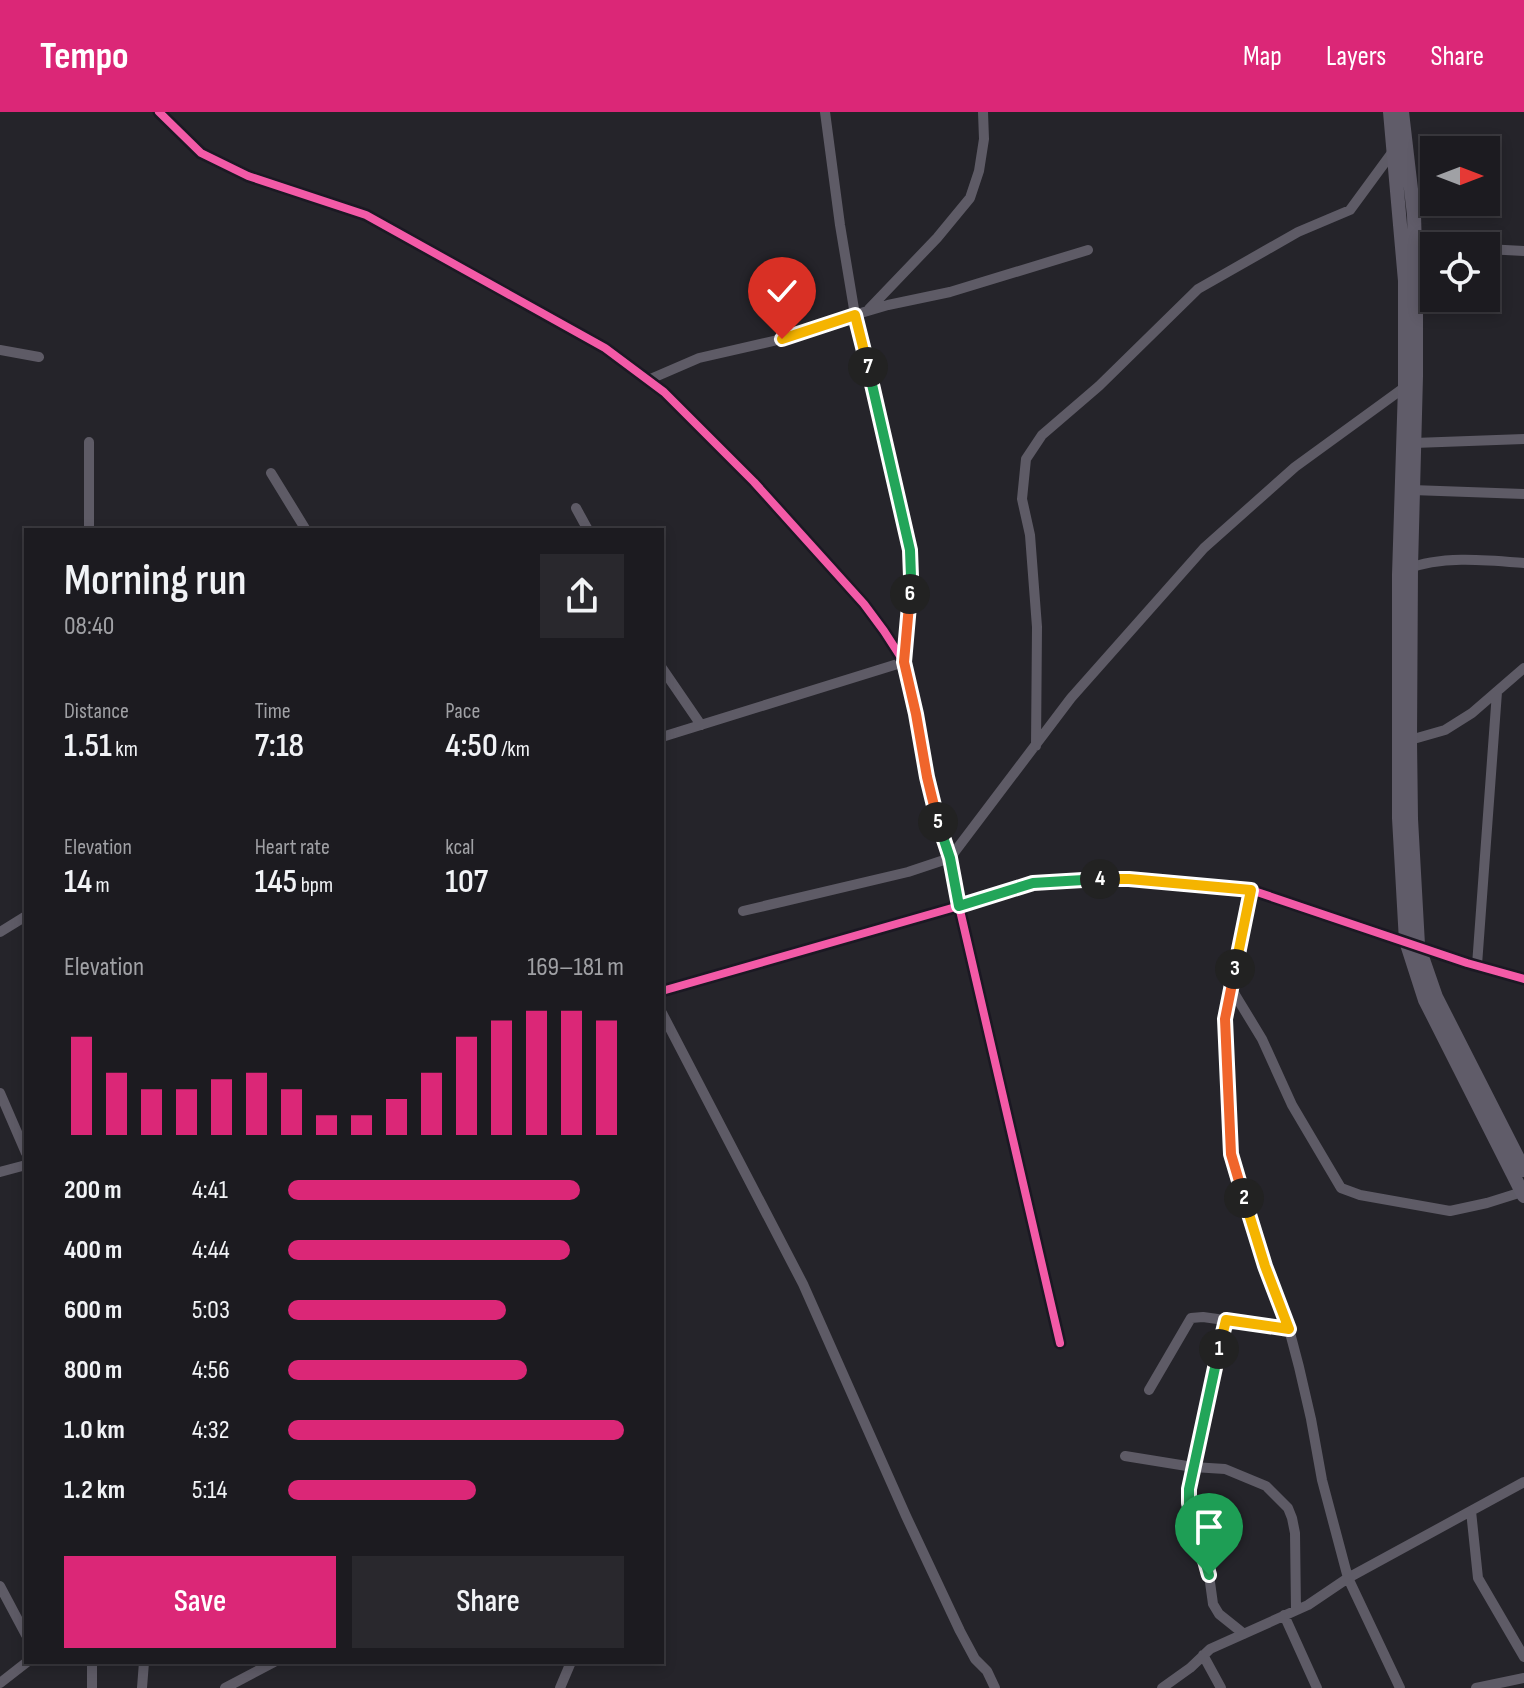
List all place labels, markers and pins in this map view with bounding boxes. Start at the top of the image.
pin [748,257,816,339]
pin: 7 [848,347,888,387]
pin: 6 [890,574,930,614]
pin: 5 [918,802,958,842]
pin: 4 [1080,859,1120,899]
pin: 3 [1215,949,1255,989]
pin: 2 [1224,1178,1264,1218]
pin: 1 [1199,1329,1239,1369]
pin [1175,1493,1243,1575]

